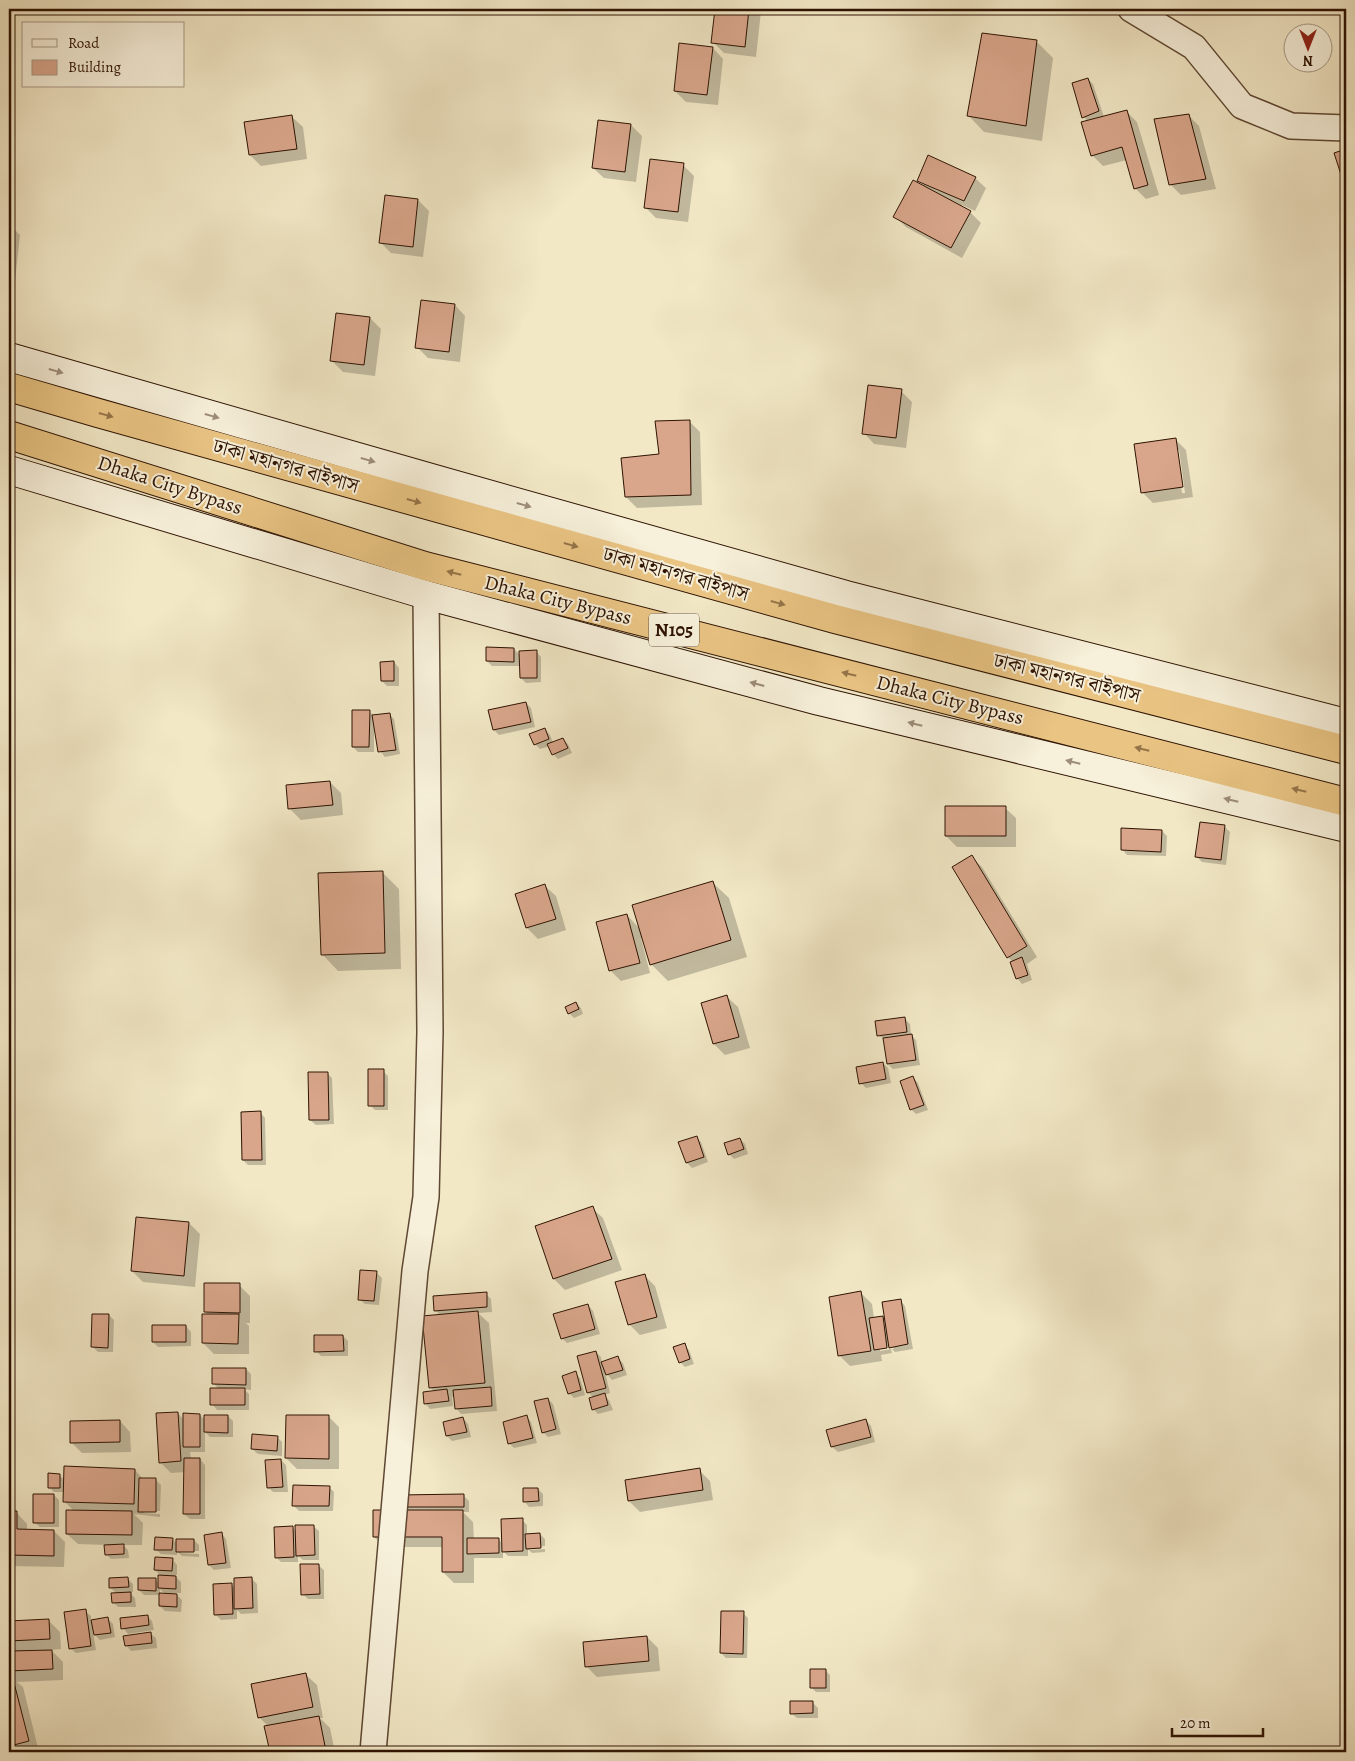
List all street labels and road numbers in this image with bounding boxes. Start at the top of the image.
street label: ঢাকা মহানগর বাইপাস [209,432,363,500]
street label: Dhaka City Bypass [94,449,246,521]
street label: ঢাকা মহানগর বাইপাস [599,540,753,608]
street label: Dhaka City Bypass [482,569,634,631]
road number: N105 [649,614,699,646]
street label: ঢাকা মহানগর বাইপাস [990,647,1144,709]
street label: Dhaka City Bypass [874,669,1026,731]

